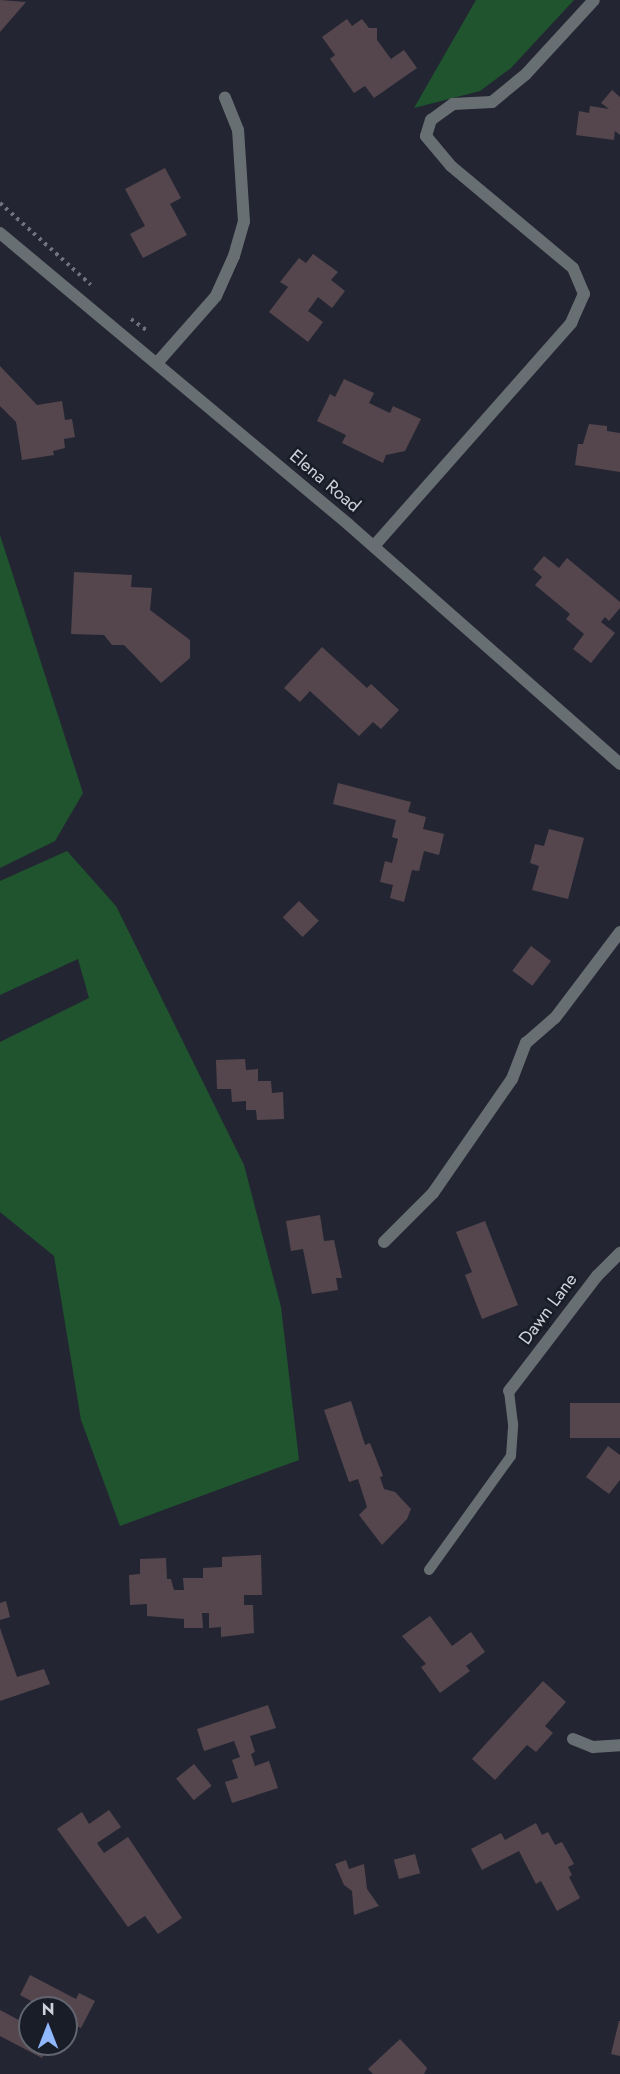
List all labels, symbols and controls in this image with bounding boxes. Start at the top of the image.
street label: Elena Road [285,445,365,517]
street label: Dawn Lane [514,1269,582,1349]
north arrow [18,1996,78,2056]
text: N [42,1998,54,2021]

